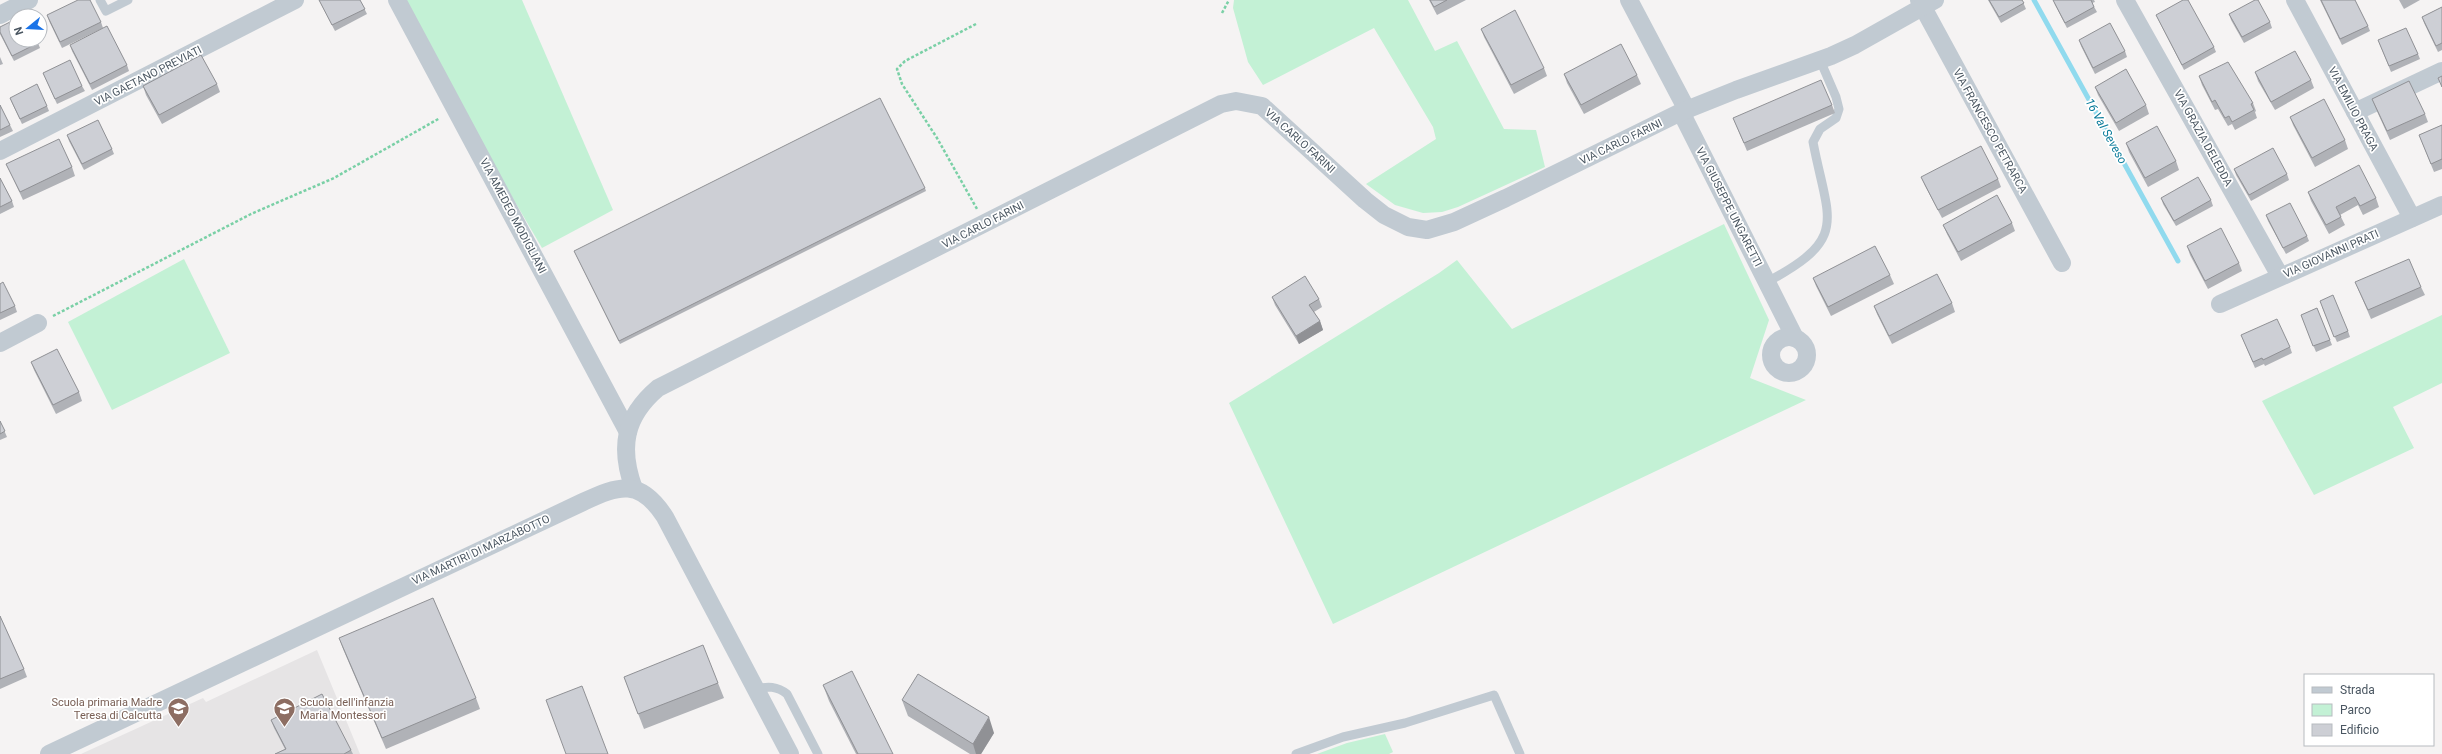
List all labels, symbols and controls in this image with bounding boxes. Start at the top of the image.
north arrow [8,8,48,48]
text: N [12,25,26,37]
street label: VIA GAETANO PREVIATI [92,43,204,109]
street label: VIA EMILIO PRAGA [2325,65,2381,154]
street label: VIA FRANCESCO PETRARCA [1950,67,2030,196]
street label: VIA GRAZIA DELEDDA [2171,88,2235,189]
water label: 16 Val Seveso [2082,96,2130,166]
street label: VIA CARLO FARINI [1262,106,1338,176]
street label: VIA CARLO FARINI [1578,116,1664,168]
street label: VIA GIUSEPPE UNGARETTI [1693,145,1765,269]
street label: VIA AMEDEO MODIGLIANI [477,156,549,276]
street label: VIA CARLO FARINI [940,199,1026,251]
street label: VIA GIOVANNI PRATI [2281,227,2381,281]
street label: VIA MARTIRI DI MARZABOTTO [410,512,552,588]
legend [2304,674,2434,746]
text: Strada [2340,683,2375,697]
school or university icon: Scuola primaria Madre Teresa di Calcutta [165,695,191,728]
school or university icon: Scuola dell'infanzia Maria Montessori [271,695,297,728]
place label: Scuola primaria Madre Teresa di Calcutta [51,696,162,722]
place label: Scuola dell'infanzia Maria Montessori [300,696,394,722]
text: Parco [2340,703,2371,717]
text: Edificio [2340,723,2379,737]

